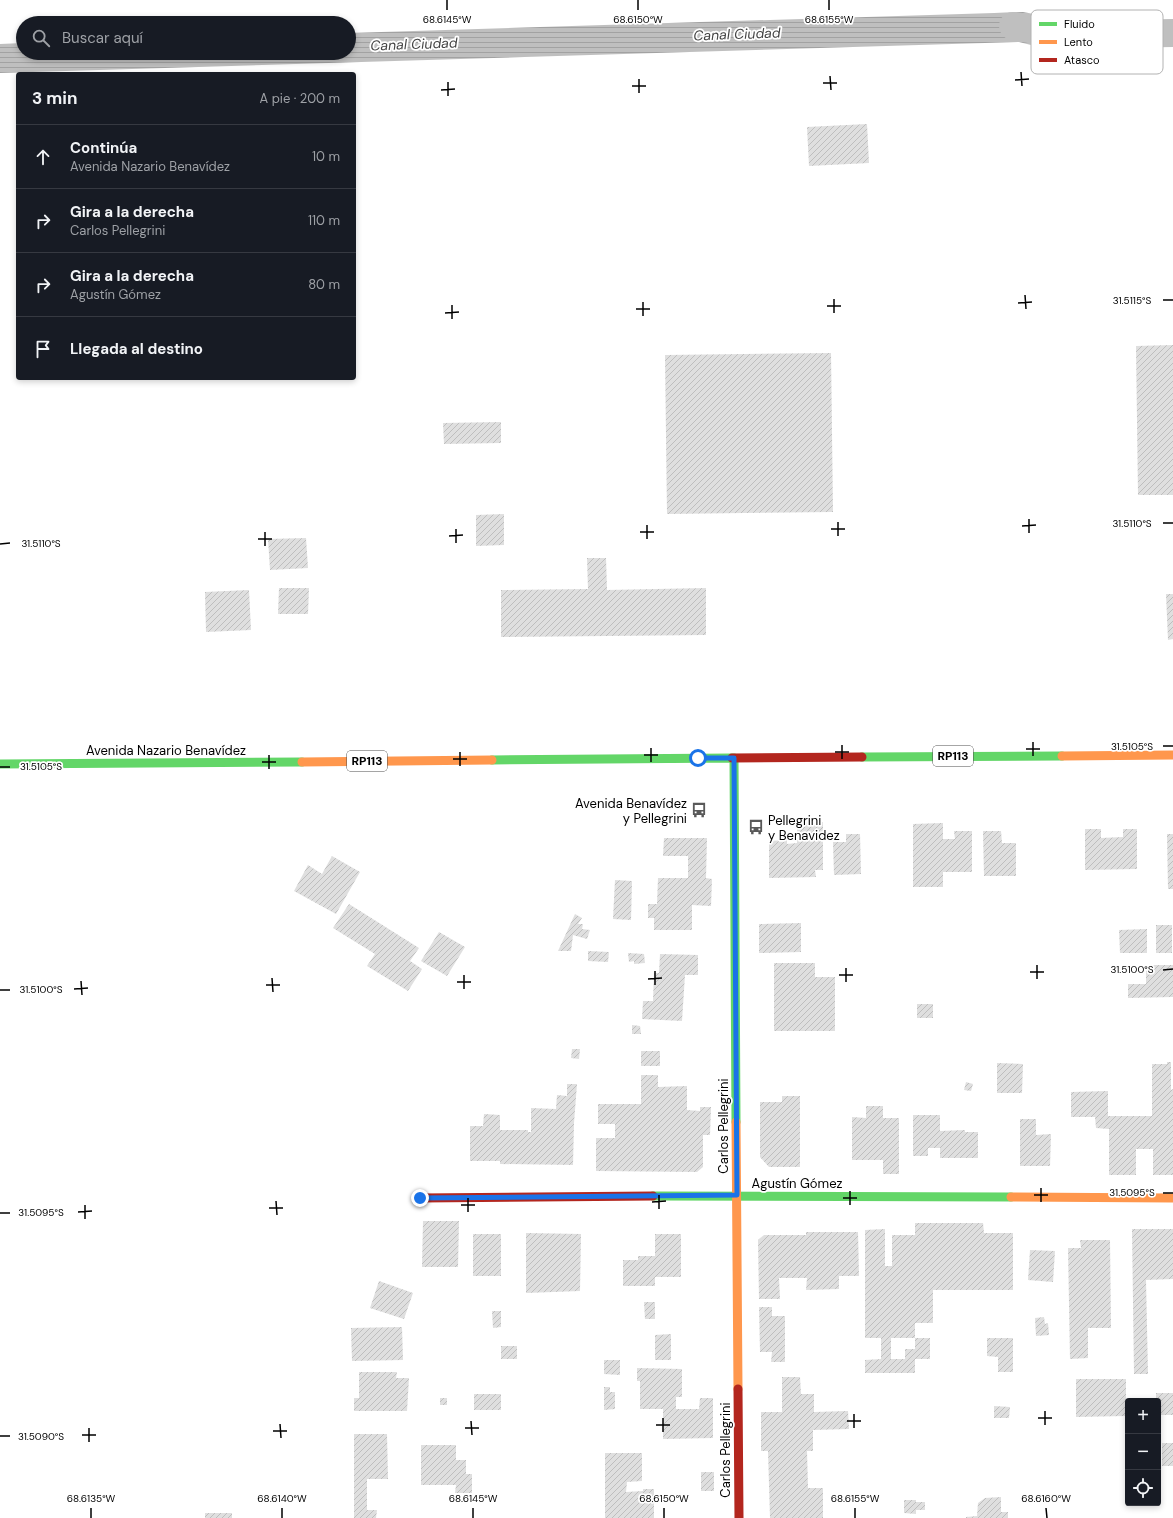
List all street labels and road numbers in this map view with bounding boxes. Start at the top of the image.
street label: Avenida Nazario Benavídez [86,742,246,759]
road number: RP113 [933,746,973,766]
road number: RP113 [347,751,387,771]
street label: Carlos Pellegrini [715,1078,732,1174]
street label: Agustín Gómez [752,1175,843,1192]
street label: Carlos Pellegrini [717,1402,734,1498]

